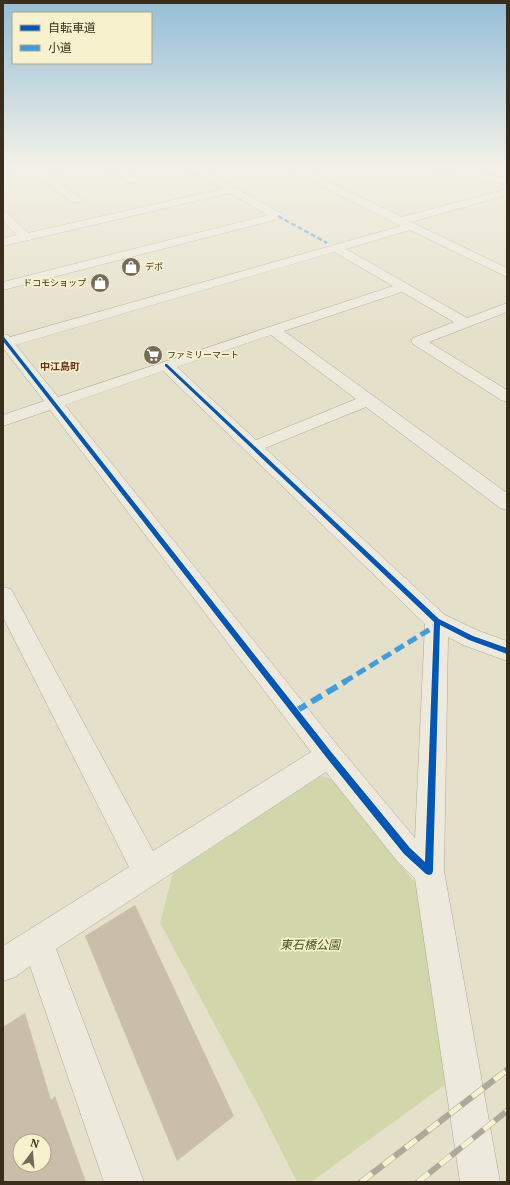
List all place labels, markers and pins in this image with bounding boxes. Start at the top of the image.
shop icon: デポ [120,256,142,278]
place label: デポ [145,261,163,273]
shop icon: ドコモショップ [89,272,111,294]
place label: ドコモショップ [23,277,86,289]
supermarket icon: ファミリーマート [142,344,164,366]
place label: ファミリーマート [167,349,239,361]

